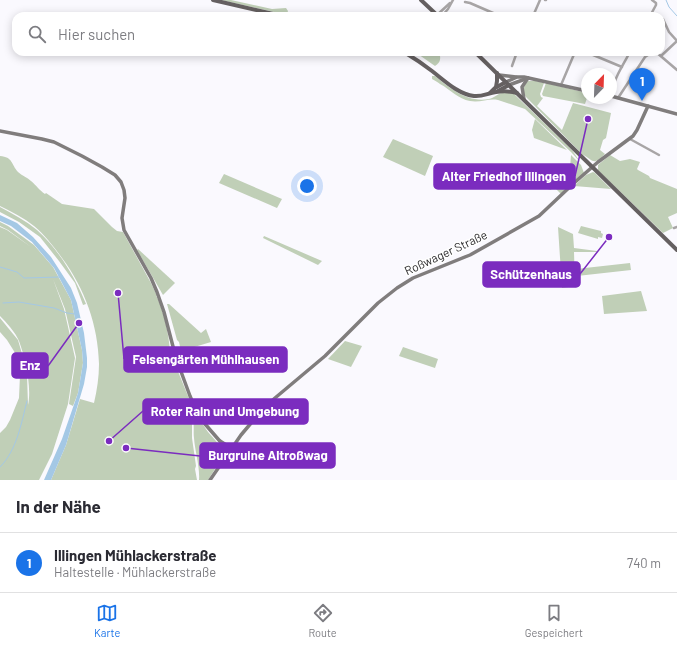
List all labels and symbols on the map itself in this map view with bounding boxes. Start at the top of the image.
north arrow [581,68,617,104]
pin: 1 [629,68,655,101]
callout: Alter Friedhof Illingen [434,164,575,189]
text: Alter Friedhof Illingen [442,168,566,184]
your location [297,176,317,196]
street label: Roßwager Straße [402,227,489,277]
callout: Schützenhaus [483,262,580,287]
text: Schützenhaus [490,266,572,282]
callout: Felsengärten Mühlhausen [124,347,287,372]
text: Felsengärten Mühlhausen [133,351,279,367]
callout: Enz [12,353,48,378]
text: Enz [20,357,40,373]
callout: Roter Rain und Umgebung [143,399,308,424]
text: Roter Rain und Umgebung [151,403,299,419]
callout: Burgruine Altroßwag [200,443,335,468]
text: Burgruine Altroßwag [208,447,328,463]

